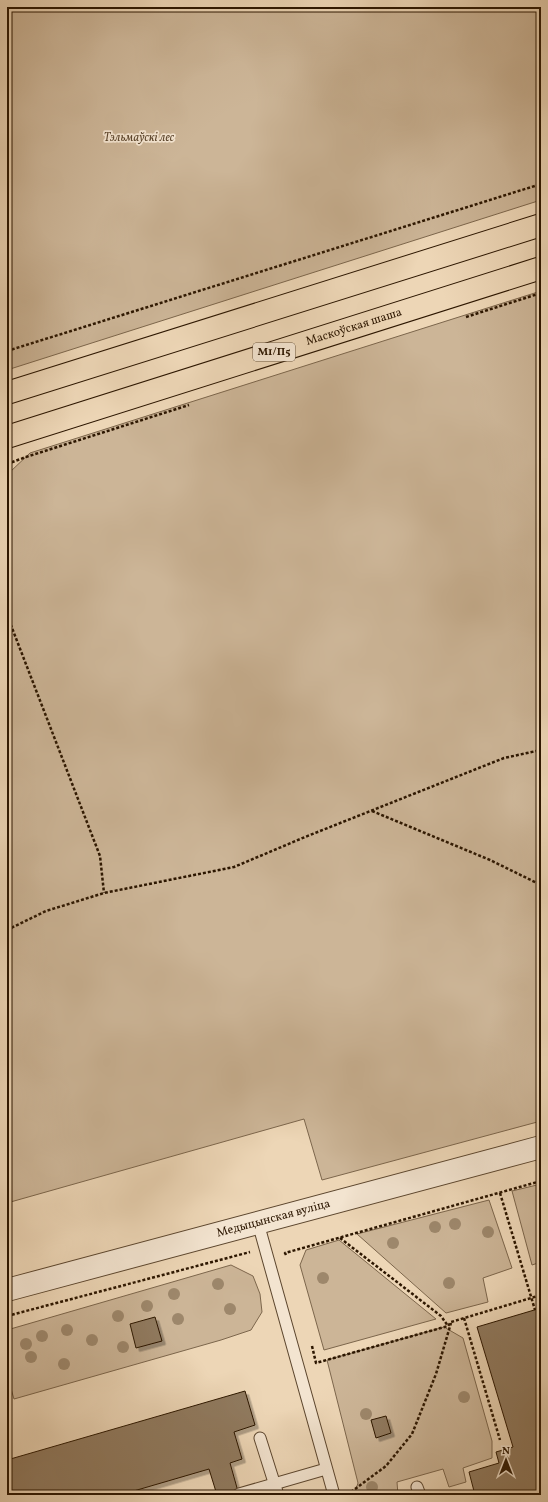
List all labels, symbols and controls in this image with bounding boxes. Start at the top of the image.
park label: Тэльмаўскі лес [104,130,175,146]
street label: Маскоўская шаша [304,304,404,350]
road number: М1/П5 [253,343,295,361]
street label: Медыцынская вуліца [215,1196,332,1241]
north arrow [486,1440,526,1480]
text: N [502,1444,510,1459]

